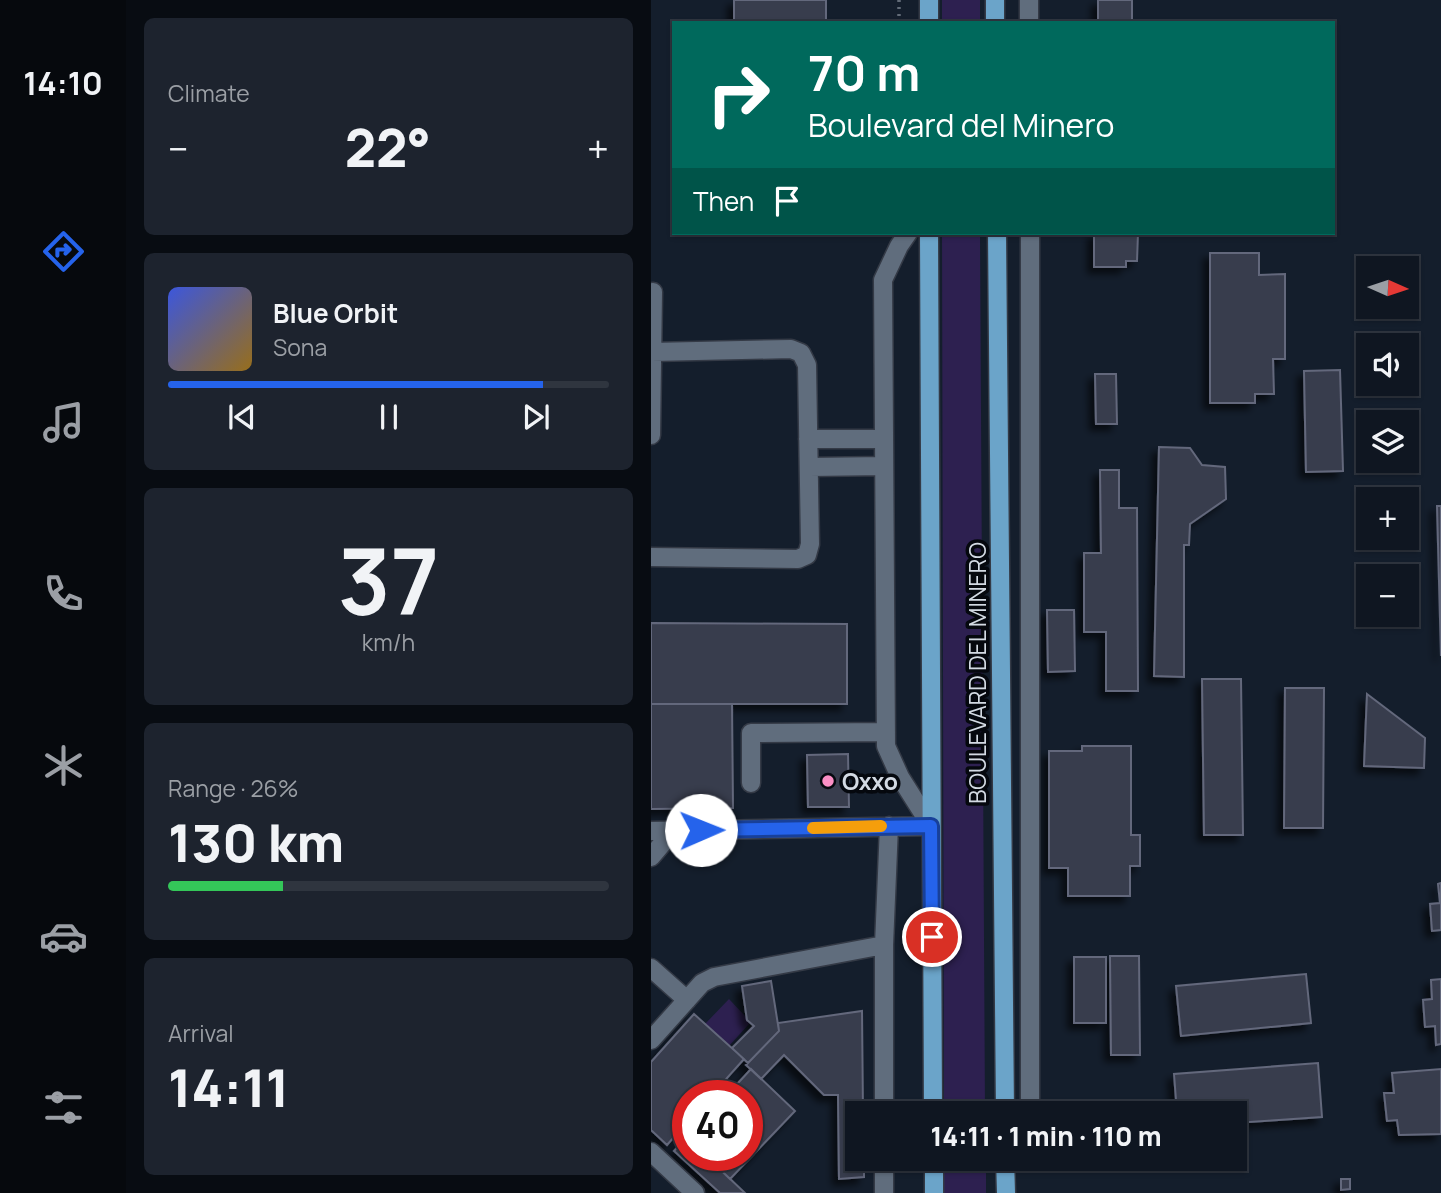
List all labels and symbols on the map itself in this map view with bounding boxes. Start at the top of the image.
north arrow [1356,256,1419,318]
street label: BOULEVARD DEL MINERO [961,542,993,804]
place label: Oxxo [842,765,898,797]
marker: Oxxo [820,773,836,789]
position arrow [664,793,738,867]
pin [902,907,962,967]
speed limit sign: 40 [672,1080,763,1171]

